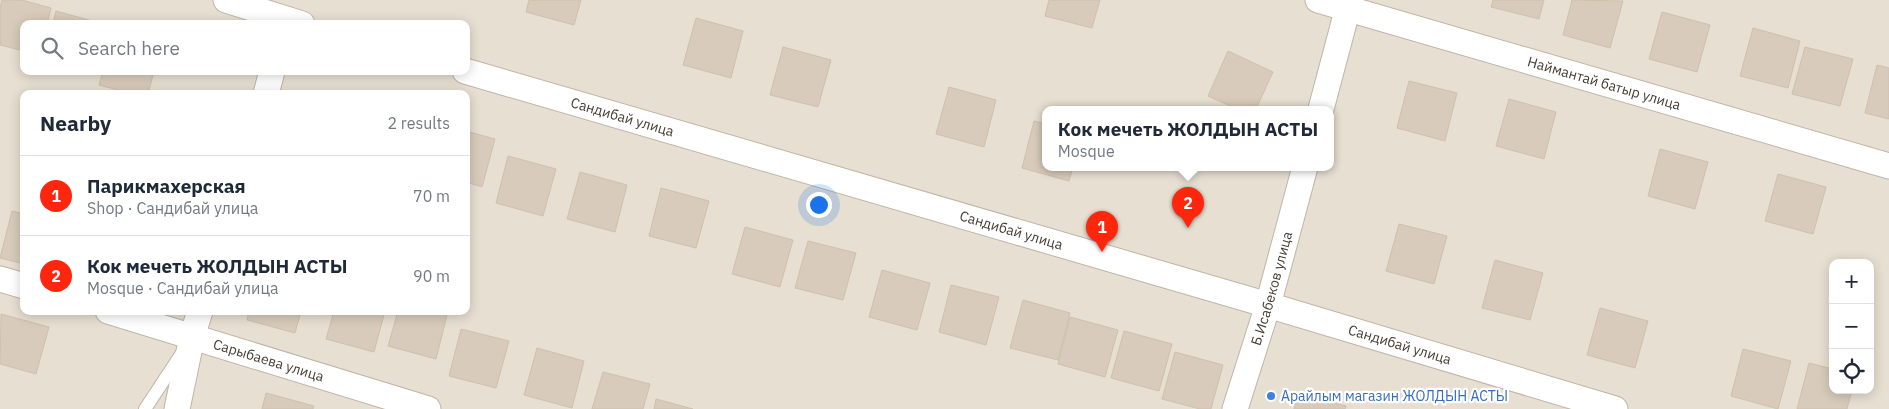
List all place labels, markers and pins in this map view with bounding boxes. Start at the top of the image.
pin: 2 [1172,187,1204,228]
pin: 1 [1086,211,1118,252]
place label: Арайлым магазин ЖОЛДЫН АСТЫ [1281,387,1508,405]
marker: Арайлым магазин ЖОЛДЫН АСТЫ [1265,390,1277,402]

